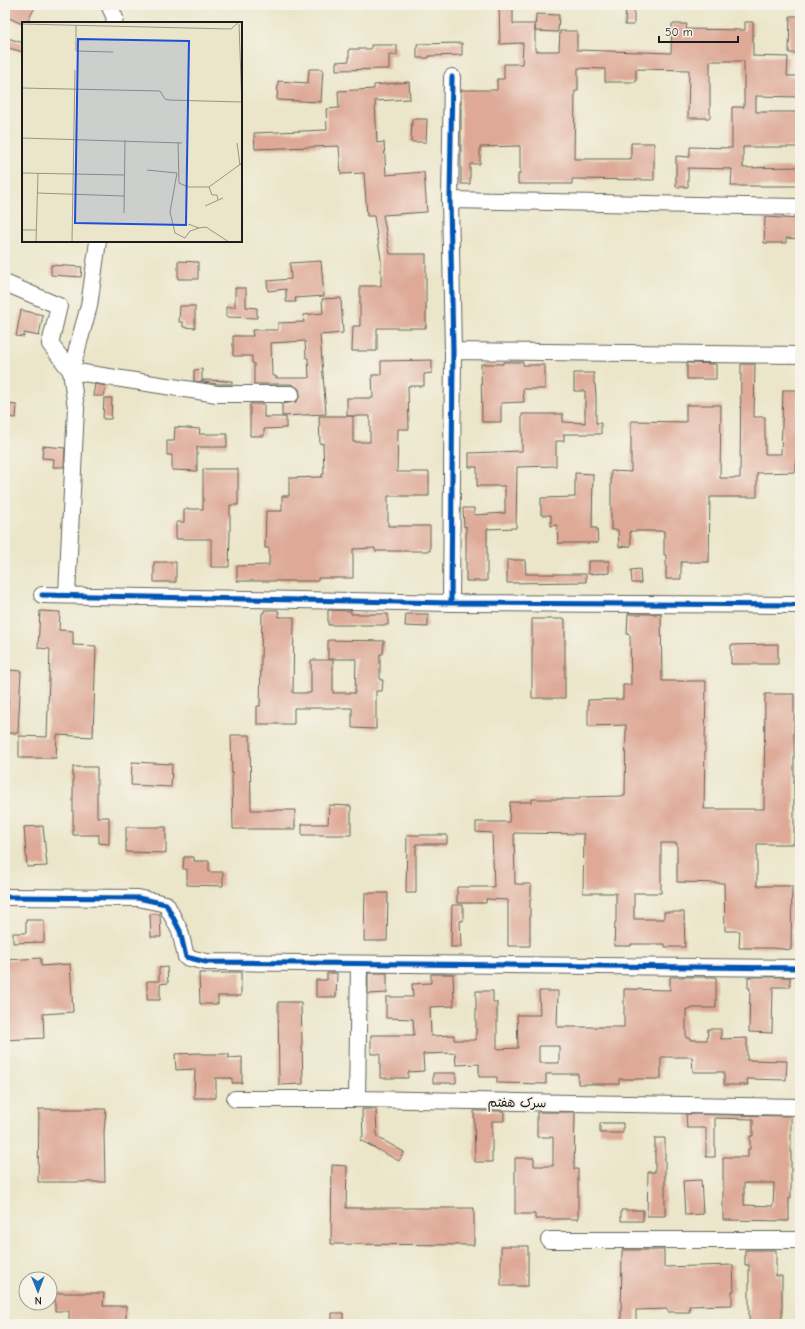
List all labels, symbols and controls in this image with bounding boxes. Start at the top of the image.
scale bar [659,18,738,44]
inset map [22,22,242,242]
text: 50 m [665,25,693,39]
street label: سرک هفتم [487,1094,547,1114]
north arrow [18,1271,58,1311]
text: N [34,1294,42,1307]

